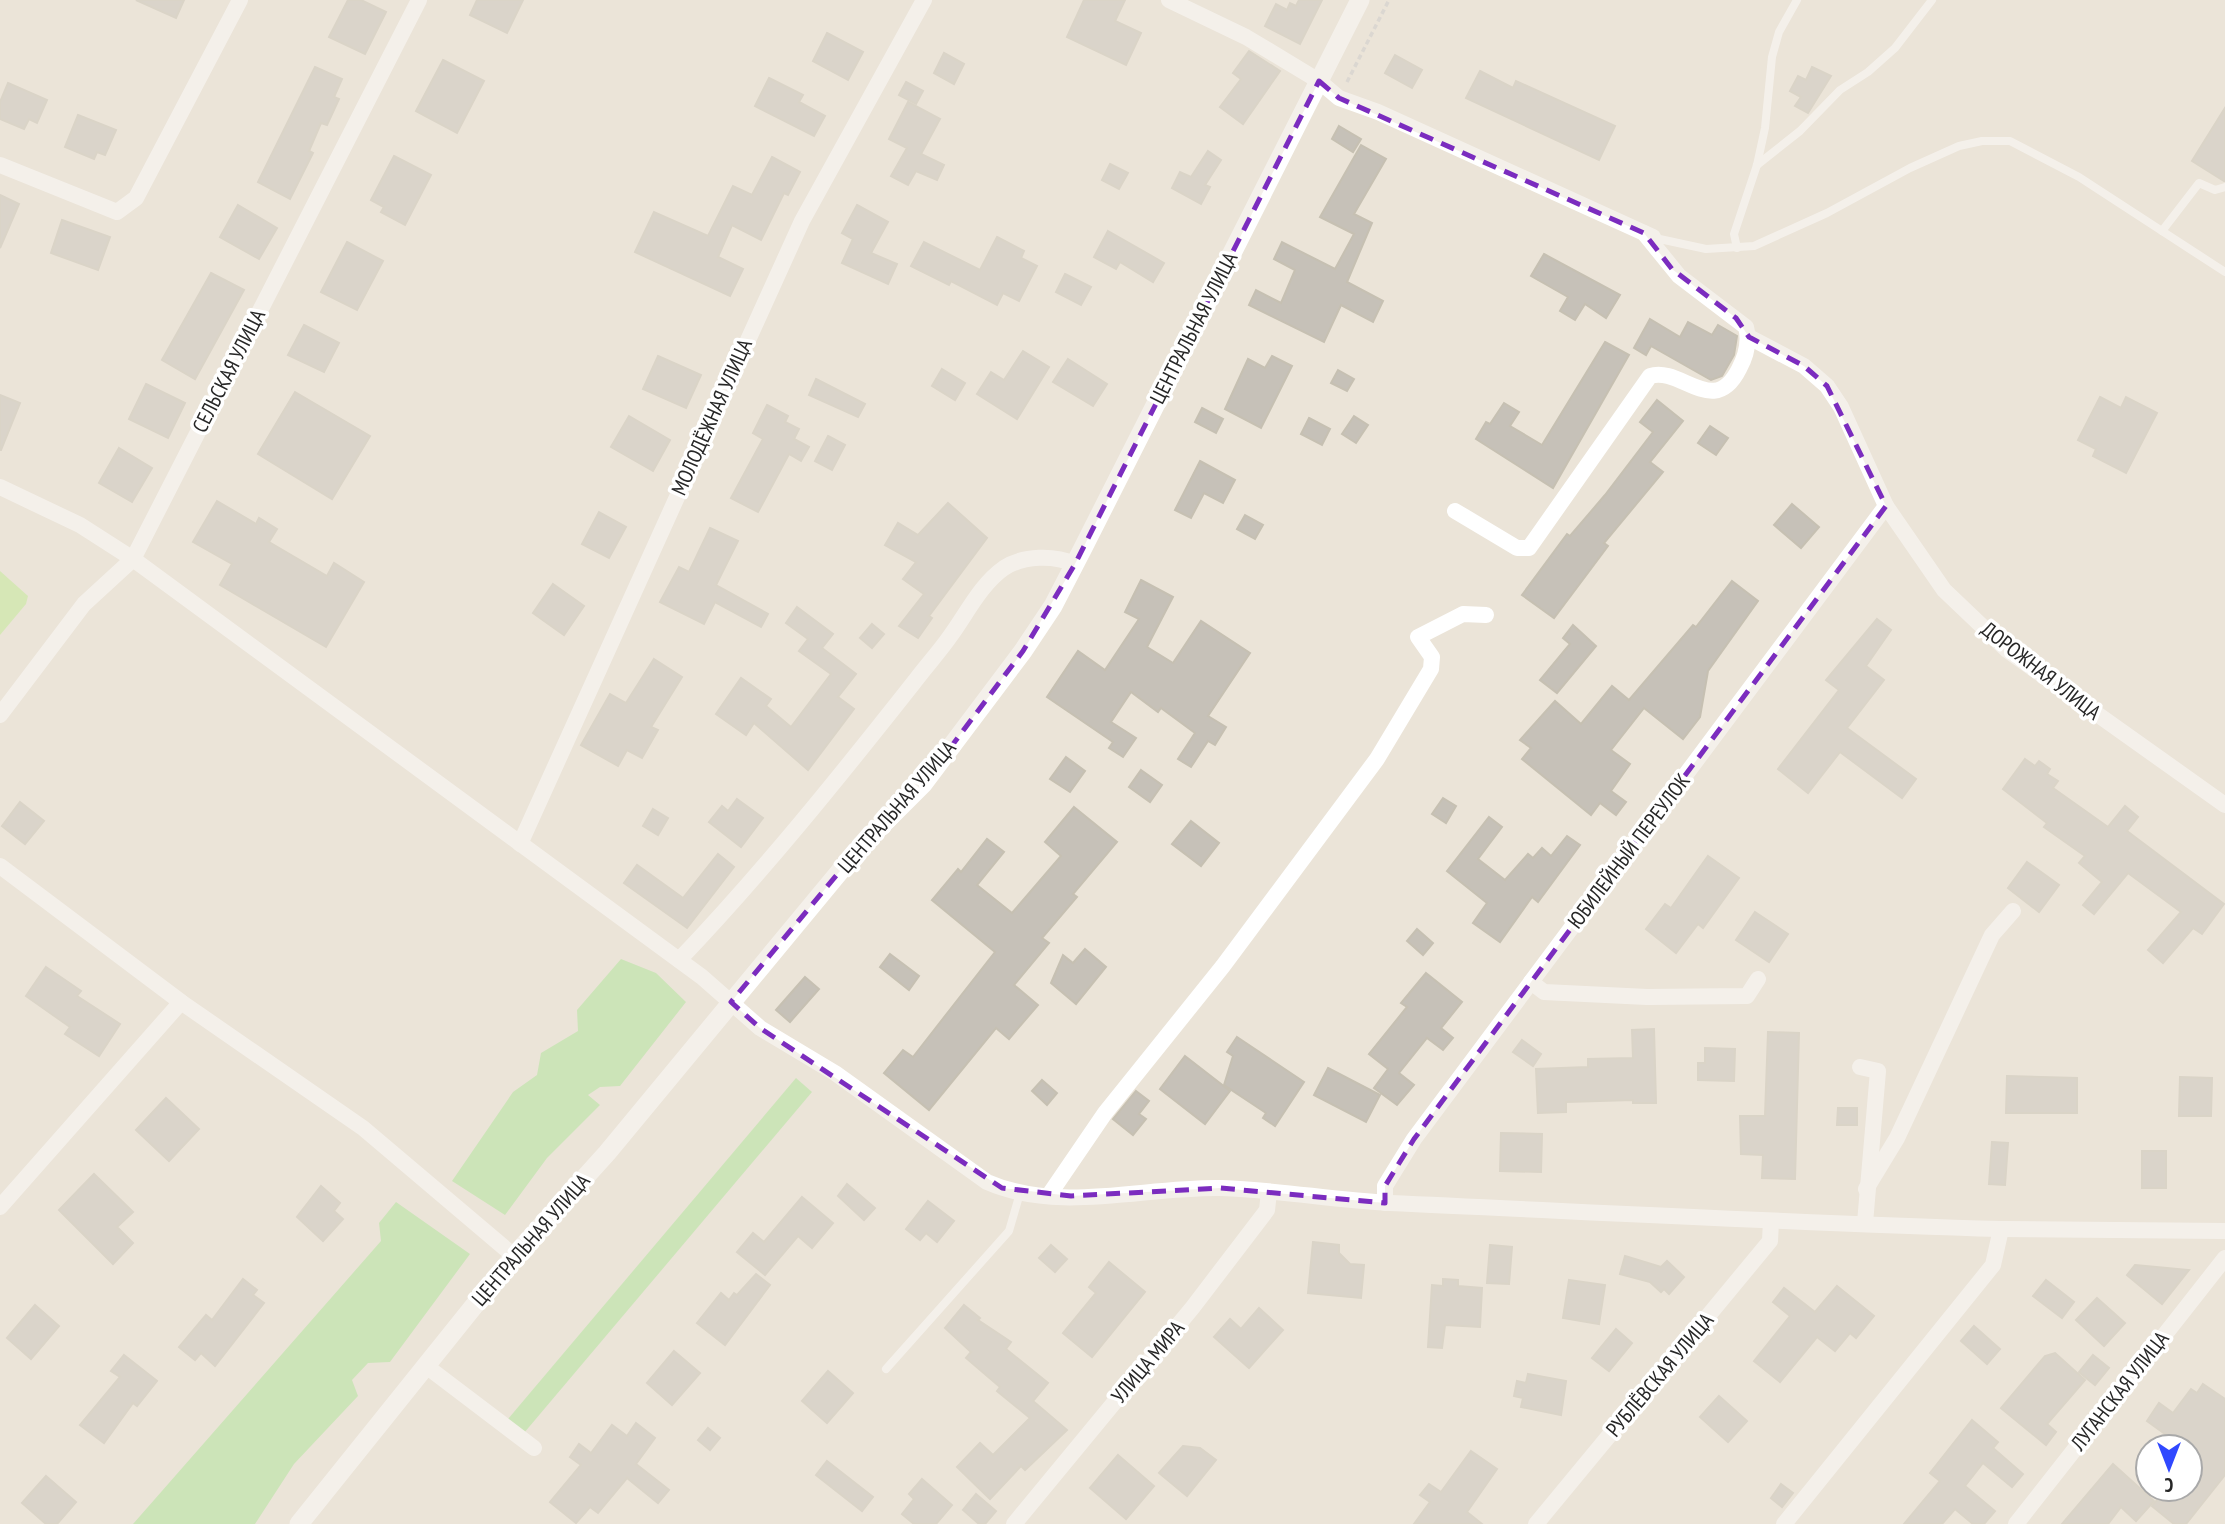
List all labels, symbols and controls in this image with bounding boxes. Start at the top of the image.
street label: ЦЕНТРАЛЬНАЯ УЛИЦА [1144,247,1243,408]
street label: СЕЛЬСКАЯ УЛИЦА [186,305,271,437]
street label: МОЛОДЁЖНАЯ УЛИЦА [665,334,758,499]
street label: ДОРОЖНАЯ УЛИЦА [1976,616,2106,726]
street label: ЦЕНТРАЛЬНАЯ УЛИЦА [832,735,962,879]
street label: ЮБИЛЕЙНЫЙ ПЕРЕУЛОК [1561,768,1696,934]
street label: ЦЕНТРАЛЬНАЯ УЛИЦА [466,1168,596,1312]
street label: РУБЛЁВСКАЯ УЛИЦА [1600,1307,1719,1442]
street label: УЛИЦА МИРА [1105,1315,1190,1408]
street label: ЛУГАНСКАЯ УЛИЦА [2064,1326,2175,1456]
north arrow [2134,1433,2204,1503]
text: С [2164,1473,2173,1497]

